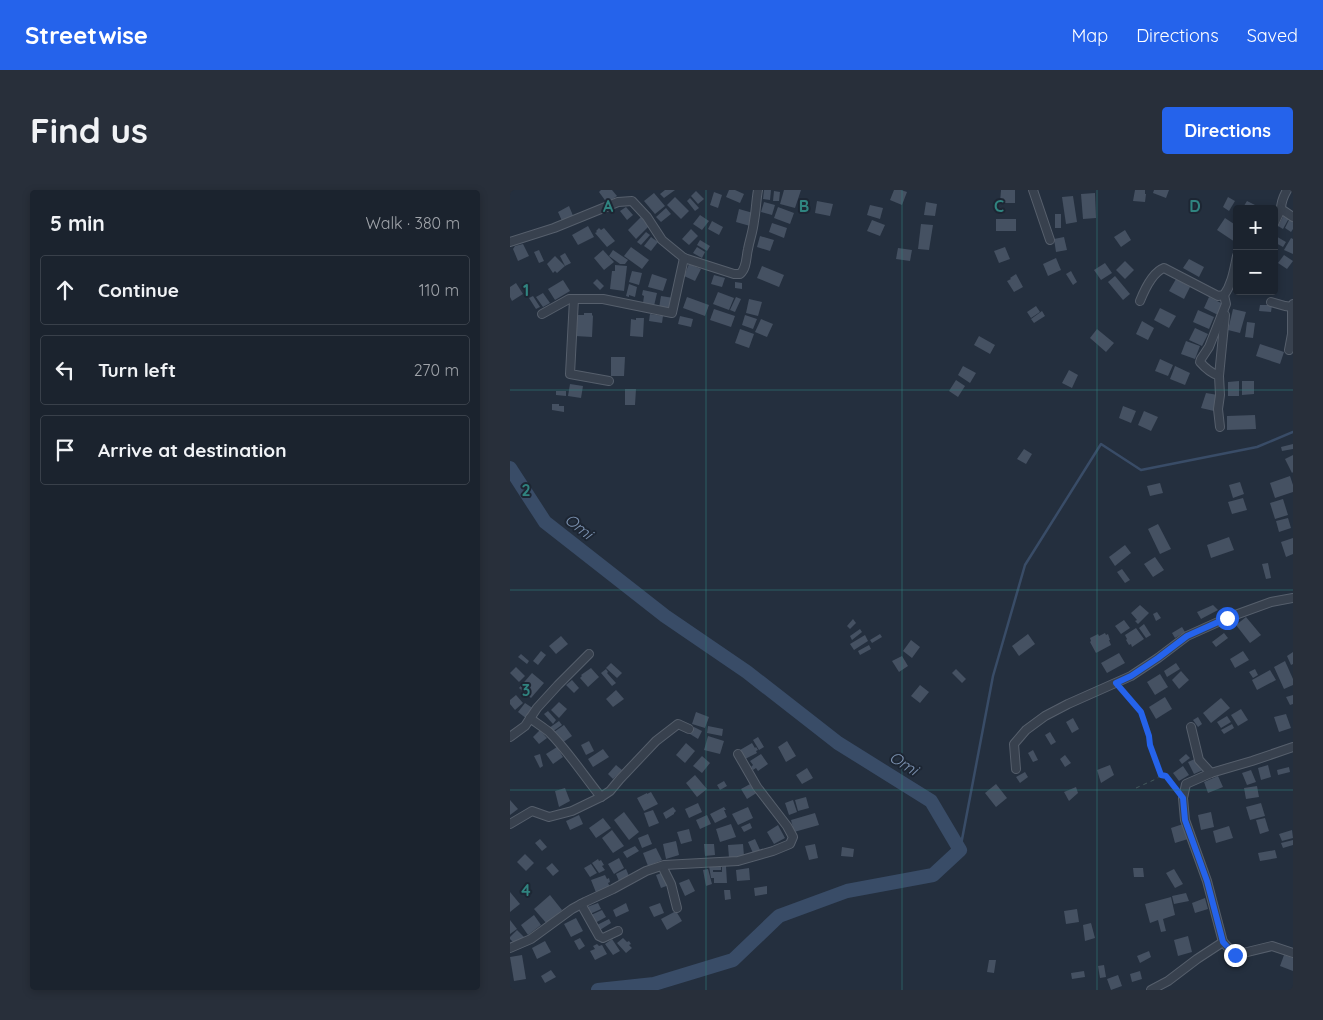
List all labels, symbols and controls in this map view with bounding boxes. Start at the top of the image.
text: Streetwise [25,20,148,50]
text: Map [1071,24,1108,47]
text: Directions [1136,24,1219,47]
text: Saved [1247,24,1298,47]
button: Directions [1162,107,1293,154]
text: Find us [30,108,148,152]
text: A [603,196,614,216]
text: B [799,196,809,216]
text: C [994,196,1004,216]
text: D [1189,196,1201,216]
map controls [1233,205,1278,295]
button: + [1233,205,1278,250]
text: 5 min [50,210,105,236]
text: Walk · 380 m [365,213,460,233]
button: − [1233,250,1278,295]
icon: ahead [51,276,79,304]
text: Continue [98,278,179,302]
text: 110 m [419,280,459,300]
text: 1 [523,280,529,300]
icon: left [51,356,79,384]
text: Turn left [98,358,176,382]
text: 270 m [414,360,459,380]
icon: arrive [51,436,79,464]
text: Arrive at destination [98,438,287,462]
text: 2 [521,480,531,500]
water label: Omi [561,509,598,544]
route start [1216,607,1239,630]
text: 3 [522,680,530,700]
water label: Omi [886,746,923,780]
text: 4 [521,880,531,900]
route end [1224,944,1247,967]

